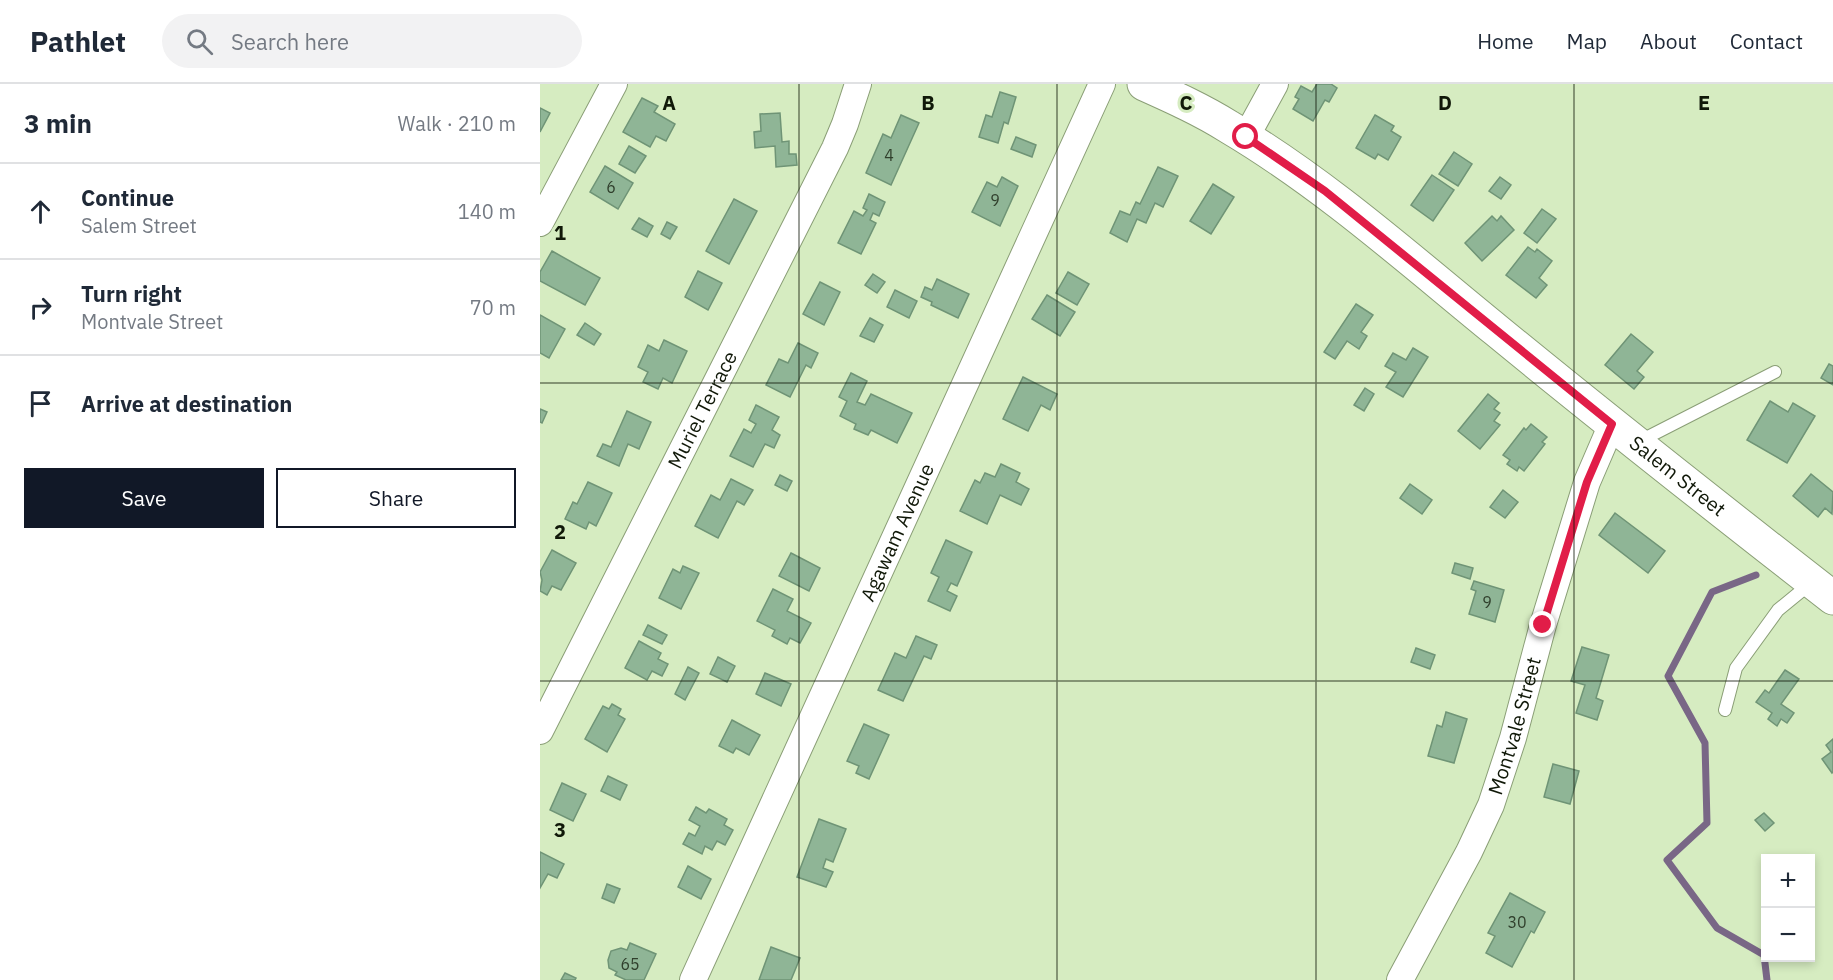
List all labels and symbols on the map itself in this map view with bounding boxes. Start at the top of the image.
text: A [662,89,676,116]
text: B [921,89,935,116]
text: C [1179,89,1193,116]
text: D [1438,89,1452,116]
text: E [1698,89,1710,116]
route start [1232,123,1258,149]
house number: 4 [884,145,894,165]
house number: 6 [606,177,616,197]
house number: 9 [990,190,1000,210]
text: 1 [554,219,566,246]
street label: Muriel Terrace [661,346,743,473]
street label: Salem Street [1624,429,1732,522]
street label: Agawam Avenue [854,459,940,606]
text: 2 [554,518,566,545]
house number: 9 [1482,592,1492,612]
route end [1529,611,1555,637]
street label: Montvale Street [1481,654,1547,798]
text: 3 [554,816,566,843]
house number: 30 [1507,912,1527,932]
house number: 65 [620,954,640,974]

